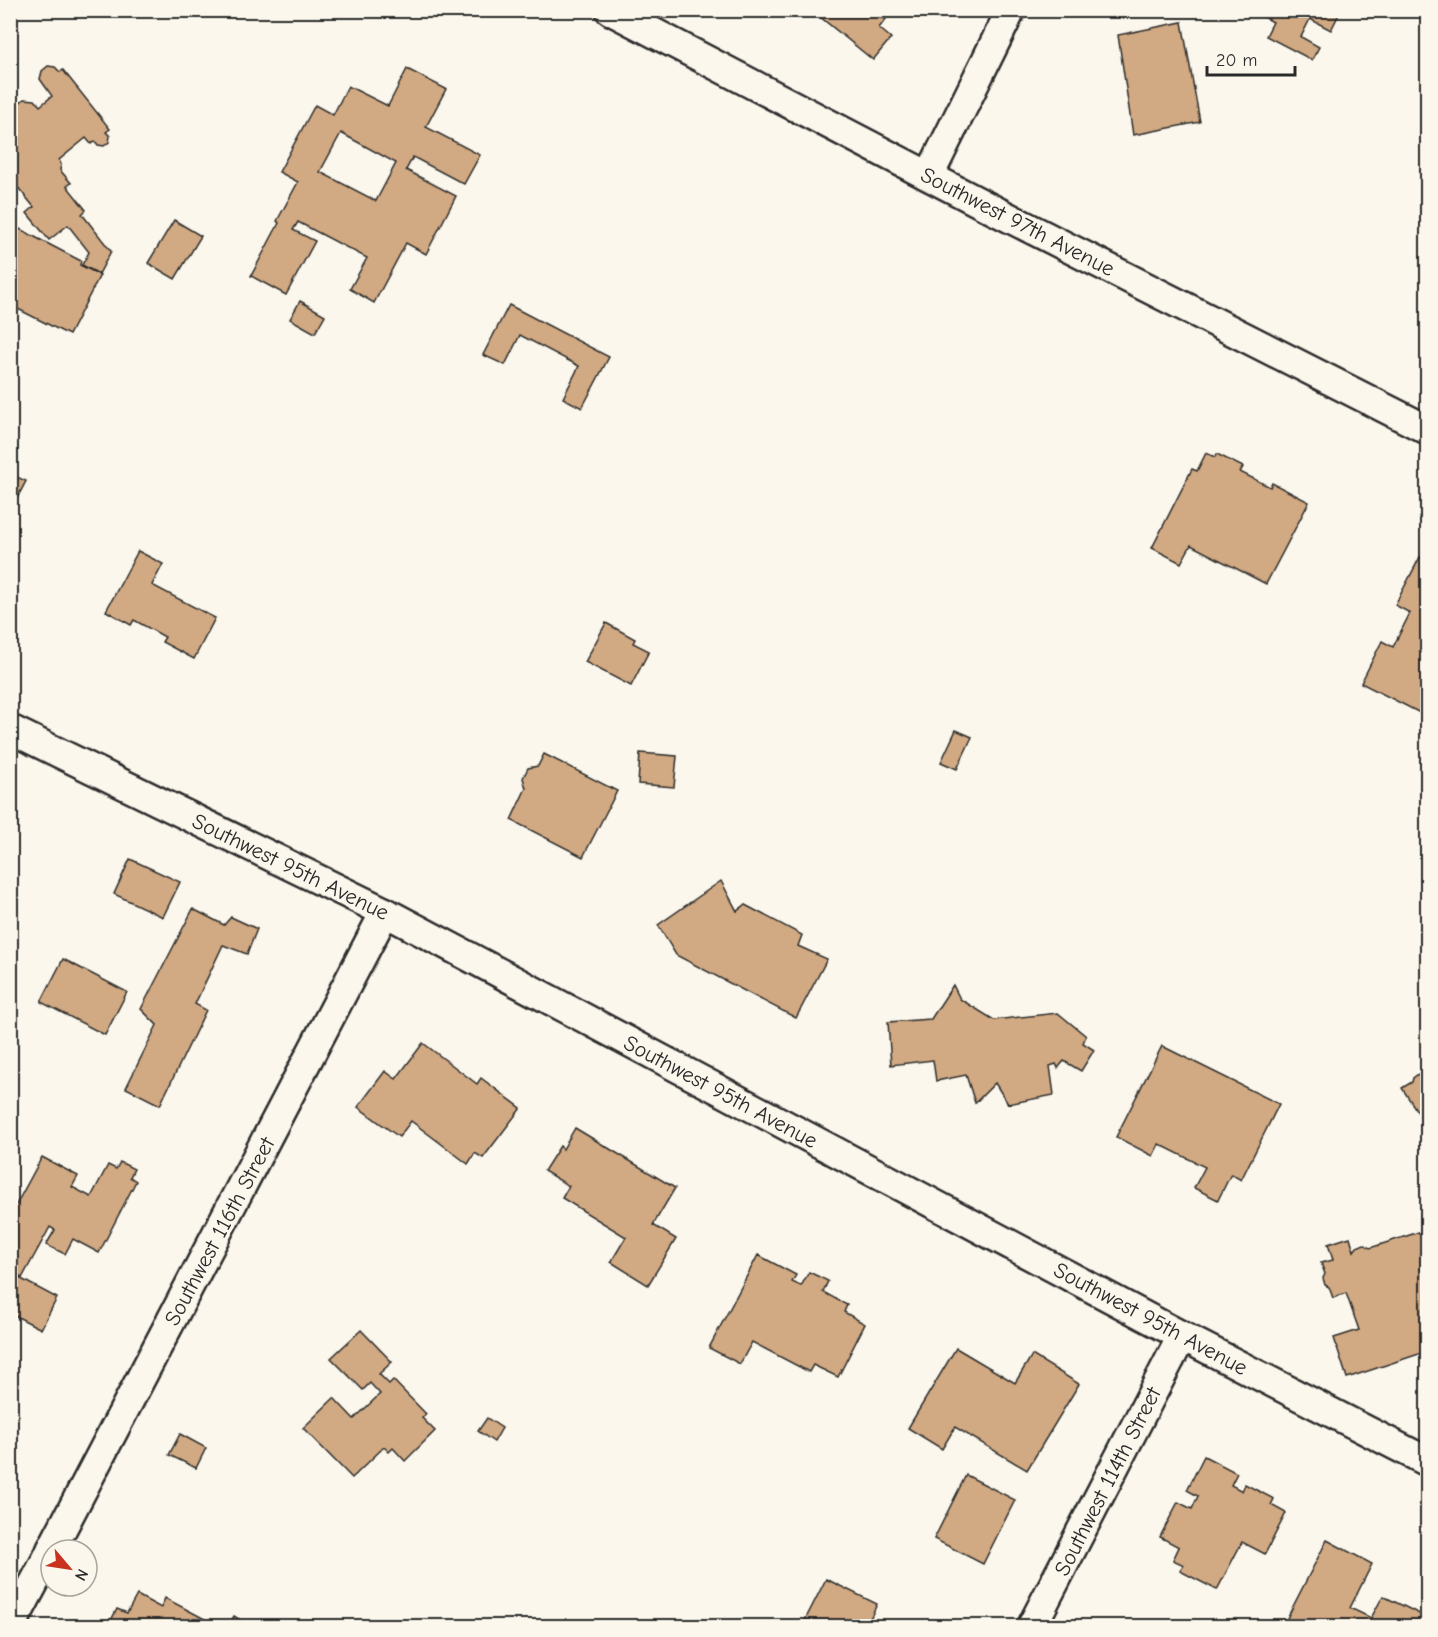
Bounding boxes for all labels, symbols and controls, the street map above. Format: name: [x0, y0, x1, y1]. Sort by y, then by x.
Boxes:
scale bar: [1207, 39, 1296, 77]
text: 20 m: [1216, 50, 1257, 71]
street label: Southwest 97th Avenue: [916, 162, 1119, 282]
street label: Southwest 95th Avenue: [188, 808, 393, 926]
street label: Southwest 95th Avenue: [619, 1030, 822, 1154]
street label: Southwest 116th Street: [159, 1132, 281, 1330]
street label: Southwest 95th Avenue: [1049, 1257, 1252, 1381]
street label: Southwest 114th Street: [1049, 1382, 1167, 1580]
north arrow: [39, 1538, 99, 1598]
text: N: [71, 1566, 92, 1584]

